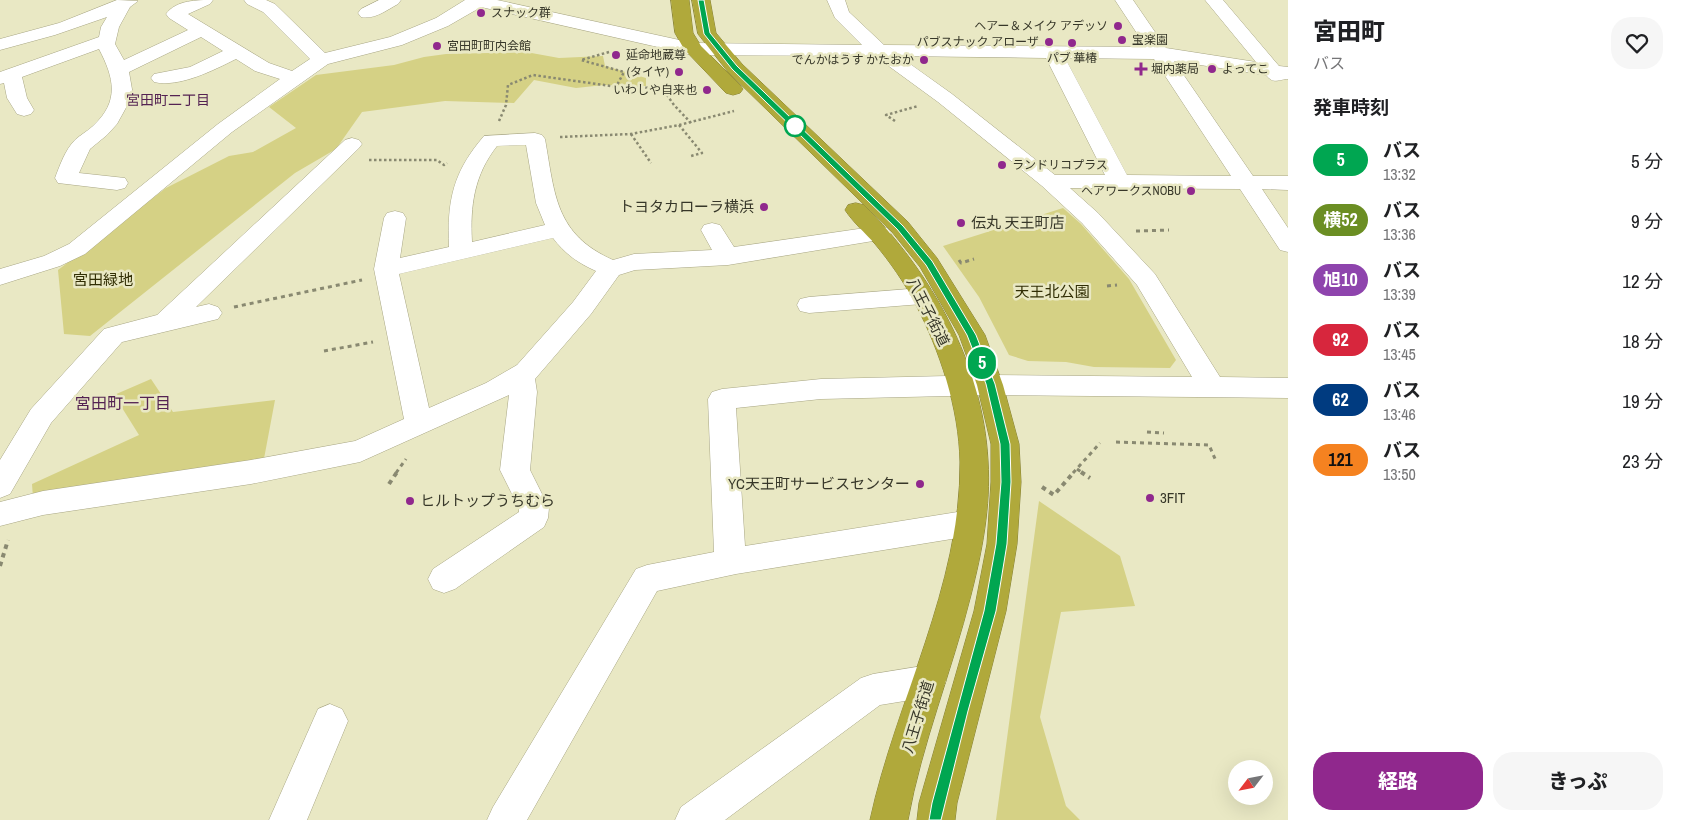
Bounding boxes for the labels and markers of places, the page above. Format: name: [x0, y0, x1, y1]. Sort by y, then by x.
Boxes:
place label: スナック群: [491, 5, 551, 21]
marker: スナック群: [475, 7, 487, 19]
place label: ヘアー＆メイク アデッソ: [974, 18, 1108, 34]
marker: ヘアー＆メイク アデッソ: [1112, 20, 1124, 32]
place label: 宝楽園: [1132, 32, 1168, 48]
place label: パブスナック アローザ: [917, 34, 1039, 50]
marker: 宝楽園: [1116, 34, 1128, 46]
marker: パブスナック アローザ: [1043, 36, 1055, 48]
marker: パブ 華椿: [1066, 37, 1078, 49]
place label: 宮田町町内会館: [447, 38, 531, 54]
marker: 宮田町町内会館: [431, 40, 443, 52]
place label: 延命地蔵尊: [626, 47, 686, 63]
marker: 延命地蔵尊: [610, 49, 622, 61]
place label: パブ 華椿: [1047, 50, 1097, 66]
place label: でんかはうす かたおか: [792, 52, 914, 68]
marker: でんかはうす かたおか: [918, 54, 930, 66]
place label: 堀内薬局: [1151, 61, 1199, 77]
place label: よってこ: [1222, 61, 1269, 77]
marker: 堀内薬局: [1135, 63, 1147, 75]
marker: よってこ: [1206, 63, 1218, 75]
place label: (タイヤ): [627, 64, 669, 80]
marker: (タイヤ): [673, 66, 685, 78]
place label: いわしや自来也: [613, 82, 697, 98]
marker: いわしや自来也: [701, 84, 713, 96]
unlabelled marker: [784, 115, 806, 137]
place label: ランドリコプラス: [1012, 157, 1108, 173]
marker: ランドリコプラス: [996, 159, 1008, 171]
place label: ヘアワークスNOBU: [1081, 183, 1181, 199]
marker: ヘアワークスNOBU: [1185, 185, 1197, 197]
place label: トヨタカローラ横浜: [619, 196, 754, 217]
marker: トヨタカローラ横浜: [758, 201, 770, 213]
place label: 伝丸 天王町店: [971, 212, 1064, 233]
marker: 伝丸 天王町店: [955, 217, 967, 229]
place label: YC天王町サービスセンター: [728, 473, 910, 494]
marker: YC天王町サービスセンター: [914, 478, 926, 490]
place label: 3FIT: [1160, 487, 1186, 508]
place label: ヒルトップうちむら: [420, 490, 555, 511]
marker: 3FIT: [1144, 492, 1156, 504]
marker: ヒルトップうちむら: [404, 495, 416, 507]

